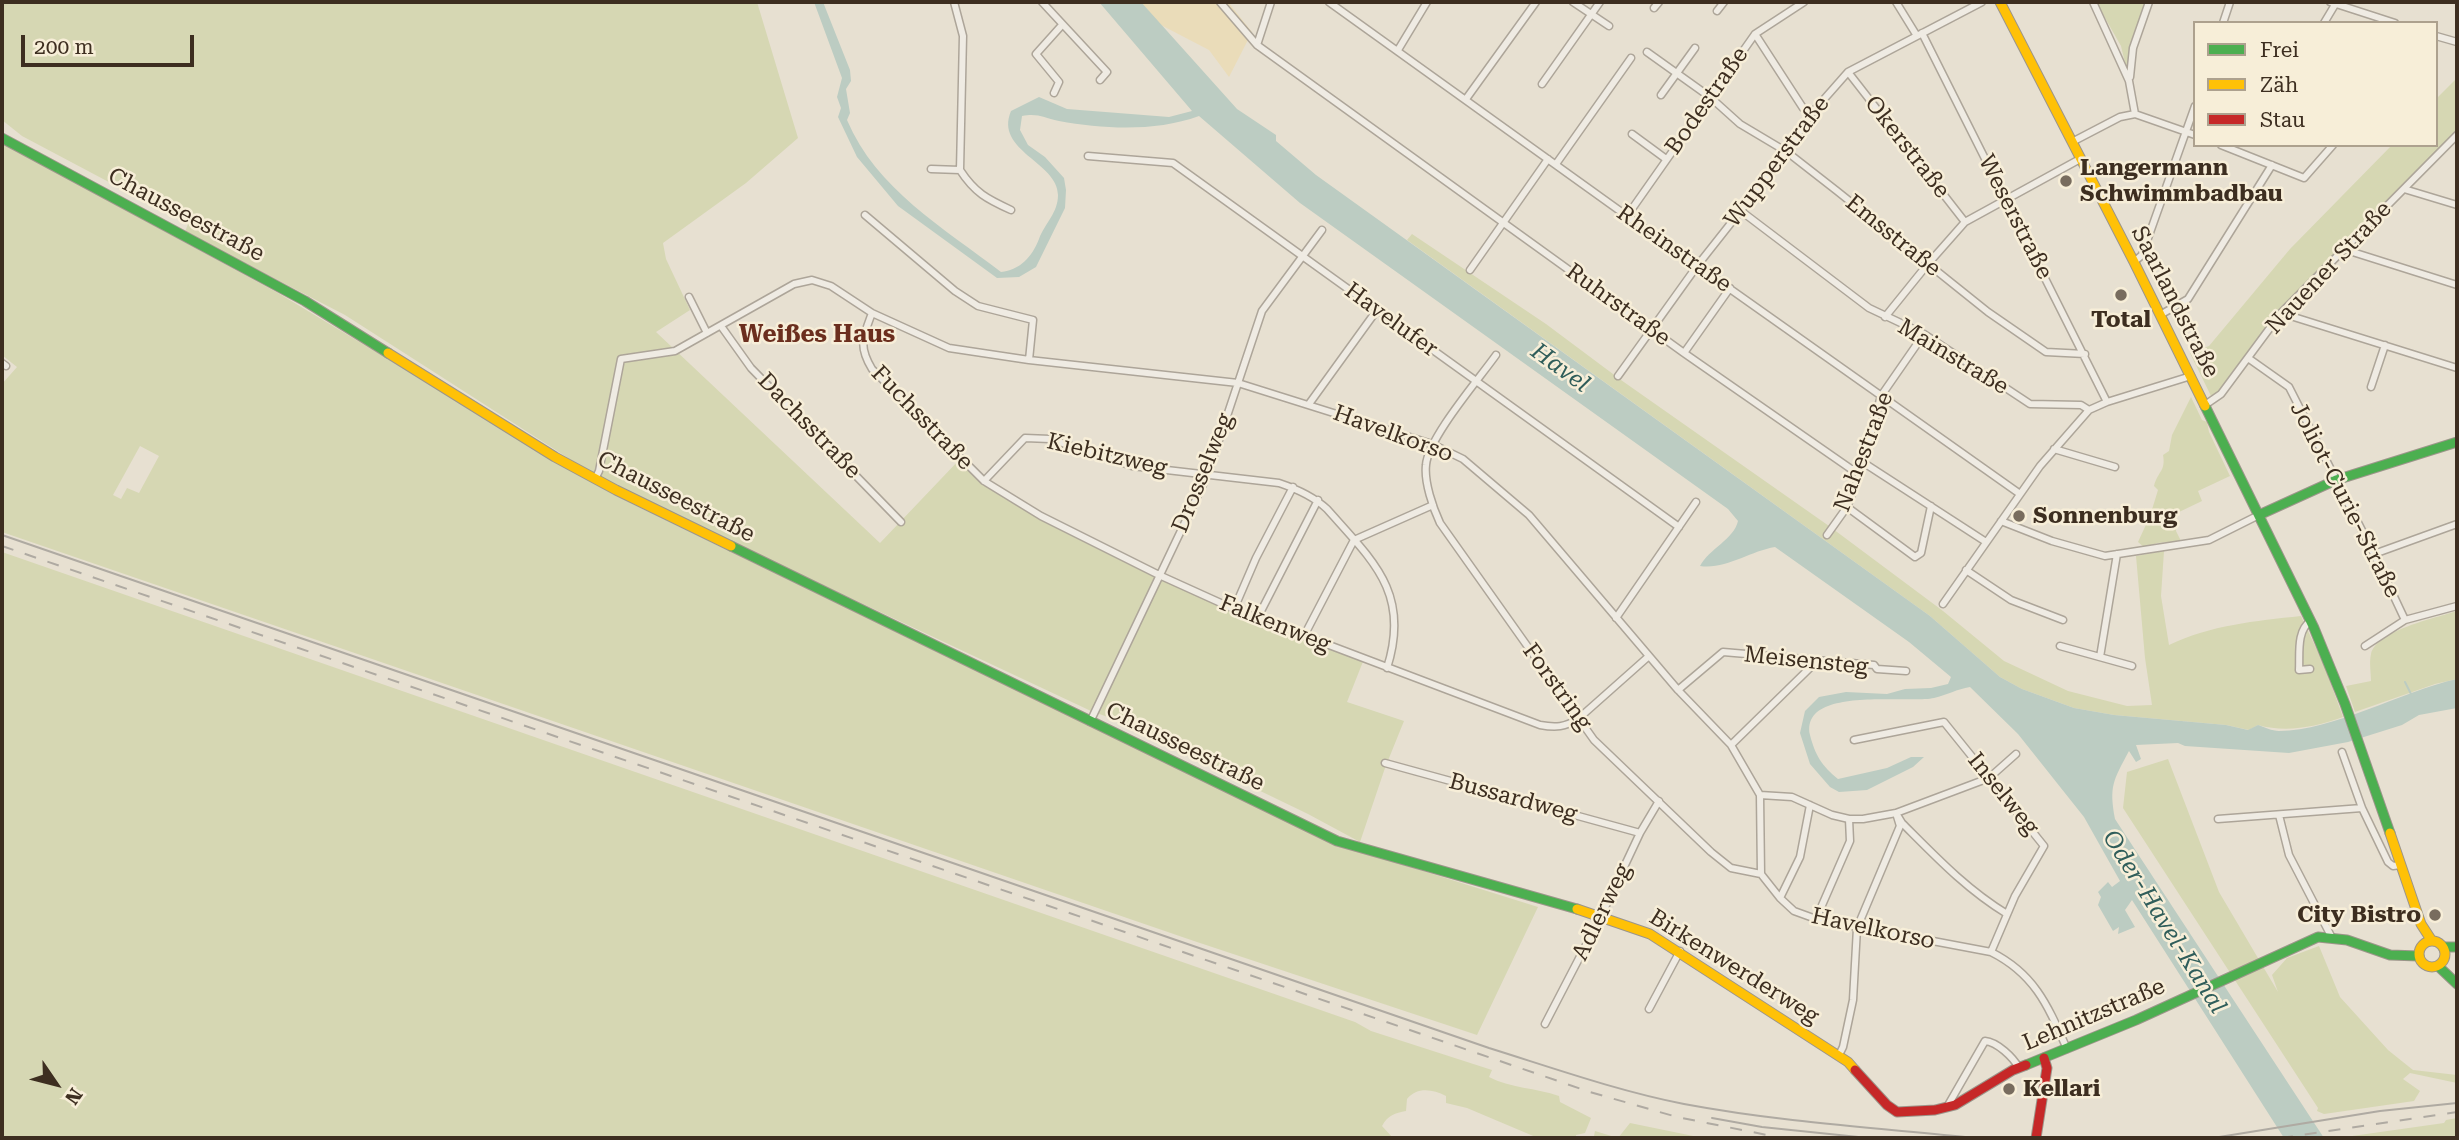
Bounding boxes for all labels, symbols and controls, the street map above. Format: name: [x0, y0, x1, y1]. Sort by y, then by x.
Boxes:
scale bar: [24, 21, 198, 65]
legend: [2193, 21, 2438, 147]
text: 200 m: [34, 35, 94, 59]
text: Frei: [2260, 38, 2299, 62]
street label: Bodestraße: [1660, 42, 1754, 160]
text: Zäh: [2260, 73, 2298, 97]
street label: Okerstraße: [1858, 90, 1956, 204]
street label: Wupperstraße: [1719, 91, 1835, 233]
text: Stau: [2260, 108, 2305, 132]
street label: Weserstraße: [1972, 150, 2058, 284]
place label: Langermann Schwimmbadbau: [2080, 154, 2283, 208]
street label: Chausseestraße: [103, 162, 269, 268]
marker: Langermann Schwimmbadbau: [2058, 173, 2074, 189]
street label: Emsstraße: [1840, 189, 1946, 283]
street label: Nauener Straße: [2260, 196, 2398, 340]
street label: Rheinstraße: [1611, 199, 1737, 299]
street label: Saarlandstraße: [2125, 222, 2225, 382]
street label: Ruhrstraße: [1560, 258, 1676, 352]
street label: Havelufer: [1339, 277, 1443, 363]
marker: Total: [2113, 287, 2129, 303]
place label: Total: [2091, 306, 2151, 334]
street label: Mainstraße: [1893, 313, 2013, 401]
district label: Weißes Haus: [739, 321, 895, 349]
water label: Havel: [1525, 337, 1595, 399]
street label: Fuchsstraße: [865, 360, 979, 476]
street label: Dachsstraße: [752, 367, 866, 485]
street label: Nahestraße: [1829, 388, 1899, 516]
street label: Joliot-Curie-Straße: [2284, 397, 2406, 603]
street label: Havelkorso: [1329, 400, 1457, 468]
street label: Drosselweg: [1167, 409, 1239, 537]
street label: Kiebitzweg: [1044, 428, 1170, 482]
street label: Chausseestraße: [593, 445, 759, 549]
place label: Sonnenburg: [2033, 502, 2177, 530]
marker: Sonnenburg: [2011, 508, 2027, 524]
street label: Falkenweg: [1215, 589, 1335, 659]
street label: Forstring: [1516, 638, 1598, 736]
street label: Meisensteg: [1742, 641, 1870, 681]
street label: Chausseestraße: [1101, 697, 1269, 797]
street label: Inselweg: [1961, 747, 2045, 841]
street label: Bussardweg: [1446, 768, 1580, 828]
water label: Oder-Havel-Kanal: [2096, 825, 2232, 1019]
street label: Adlerweg: [1567, 859, 1637, 965]
place label: City Bistro: [2297, 901, 2421, 929]
street label: Havelkorso: [1809, 902, 1937, 956]
street label: Birkenwerderweg: [1644, 904, 1824, 1030]
marker: City Bistro: [2427, 907, 2443, 923]
street label: Lehnitzstraße: [2019, 973, 2169, 1057]
north arrow: [21, 1049, 91, 1119]
place label: Kellari: [2023, 1075, 2101, 1103]
marker: Kellari: [2001, 1081, 2017, 1097]
text: N: [60, 1084, 87, 1109]

